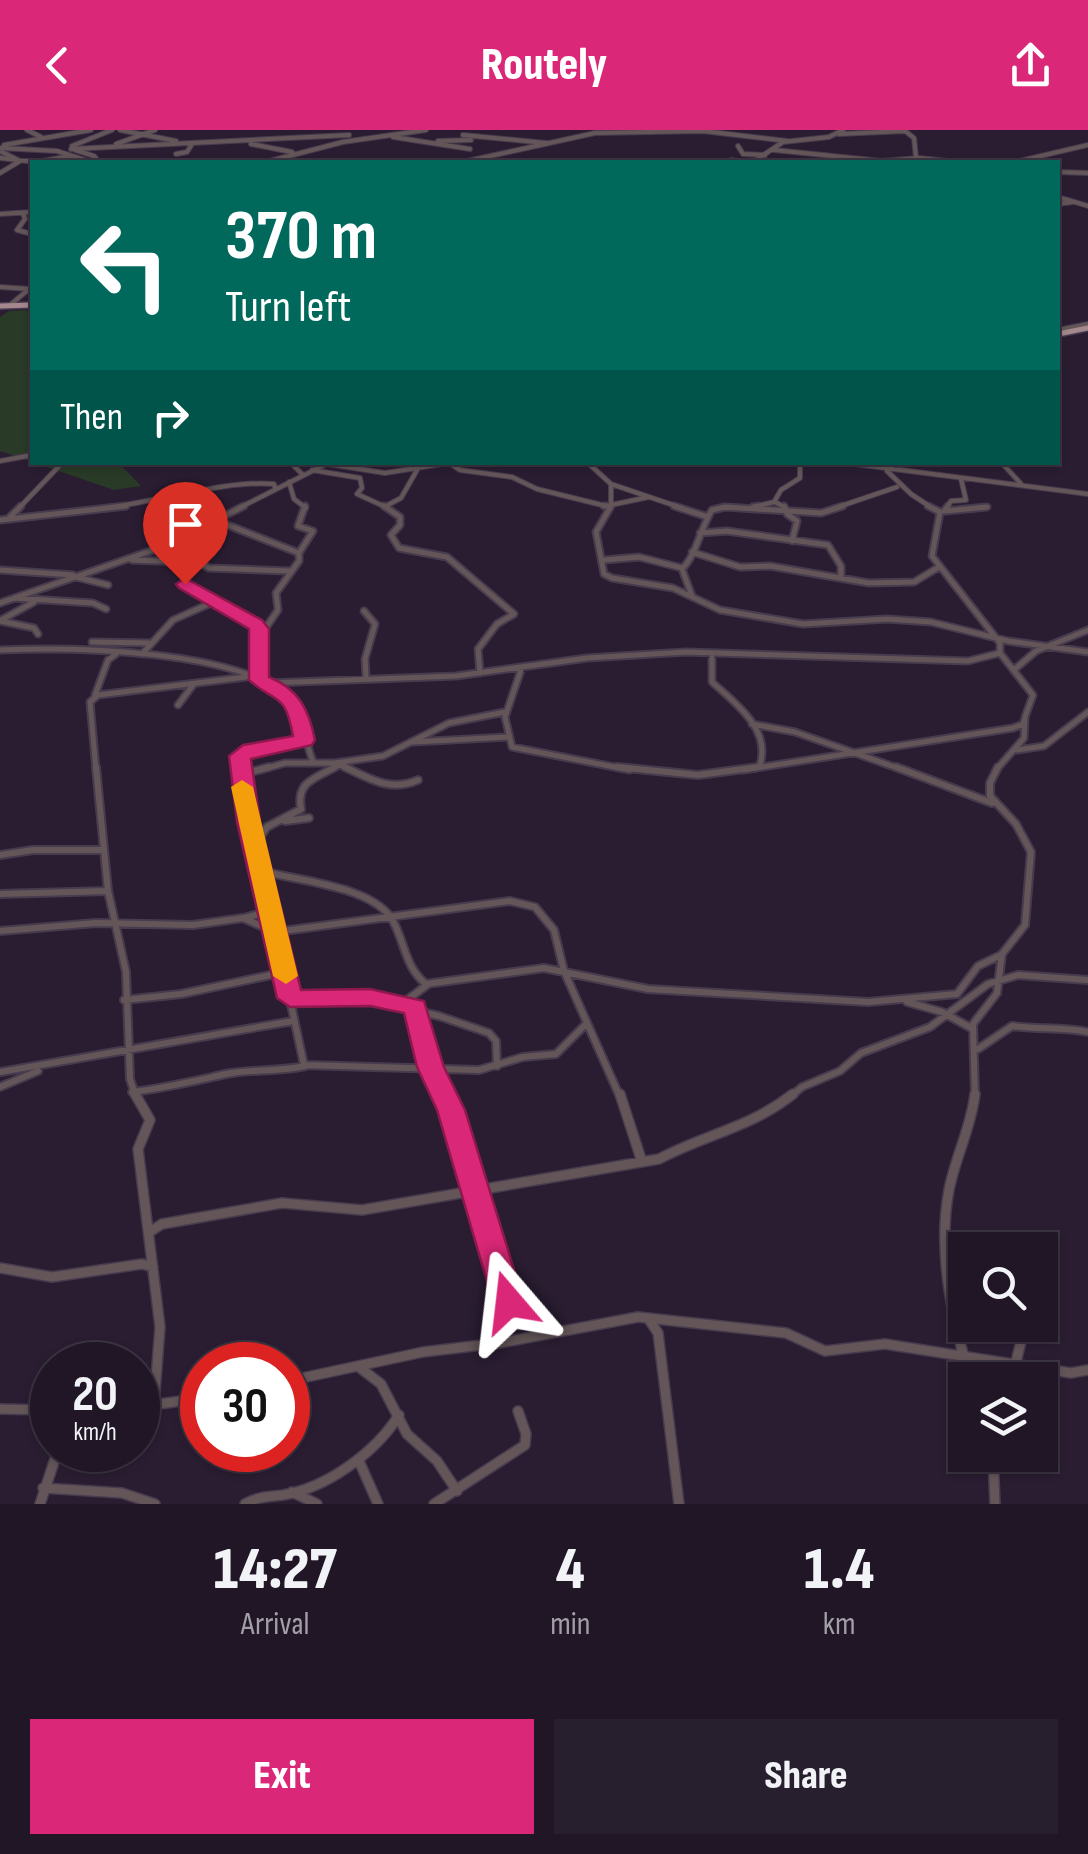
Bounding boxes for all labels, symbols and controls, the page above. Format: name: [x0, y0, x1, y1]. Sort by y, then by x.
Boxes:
icon: back: [30, 38, 85, 93]
text: Routely: [481, 38, 607, 93]
icon: share: [1003, 38, 1058, 93]
text: 370 m: [225, 195, 377, 279]
icon: left: [60, 200, 190, 330]
text: Turn left: [225, 280, 351, 335]
icon: right: [143, 390, 198, 445]
text: Then: [60, 395, 123, 440]
pin: [143, 482, 228, 585]
icon: arrive: [158, 497, 213, 552]
map controls: [948, 1232, 1058, 1472]
button: search: [948, 1232, 1058, 1342]
position arrow: [457, 1250, 561, 1354]
speed limit sign: 30: [180, 1342, 310, 1472]
button: layers: [948, 1362, 1058, 1472]
text: 20: [72, 1365, 118, 1425]
text: km/h: [73, 1417, 117, 1448]
text: 14:27: [214, 1534, 337, 1606]
text: 4: [556, 1534, 585, 1606]
text: 1.4: [804, 1534, 874, 1606]
text: Arrival: [241, 1605, 310, 1644]
text: min: [550, 1605, 590, 1644]
text: km: [823, 1605, 856, 1644]
button: Exit: [30, 1719, 534, 1834]
button: Share: [554, 1719, 1058, 1834]

